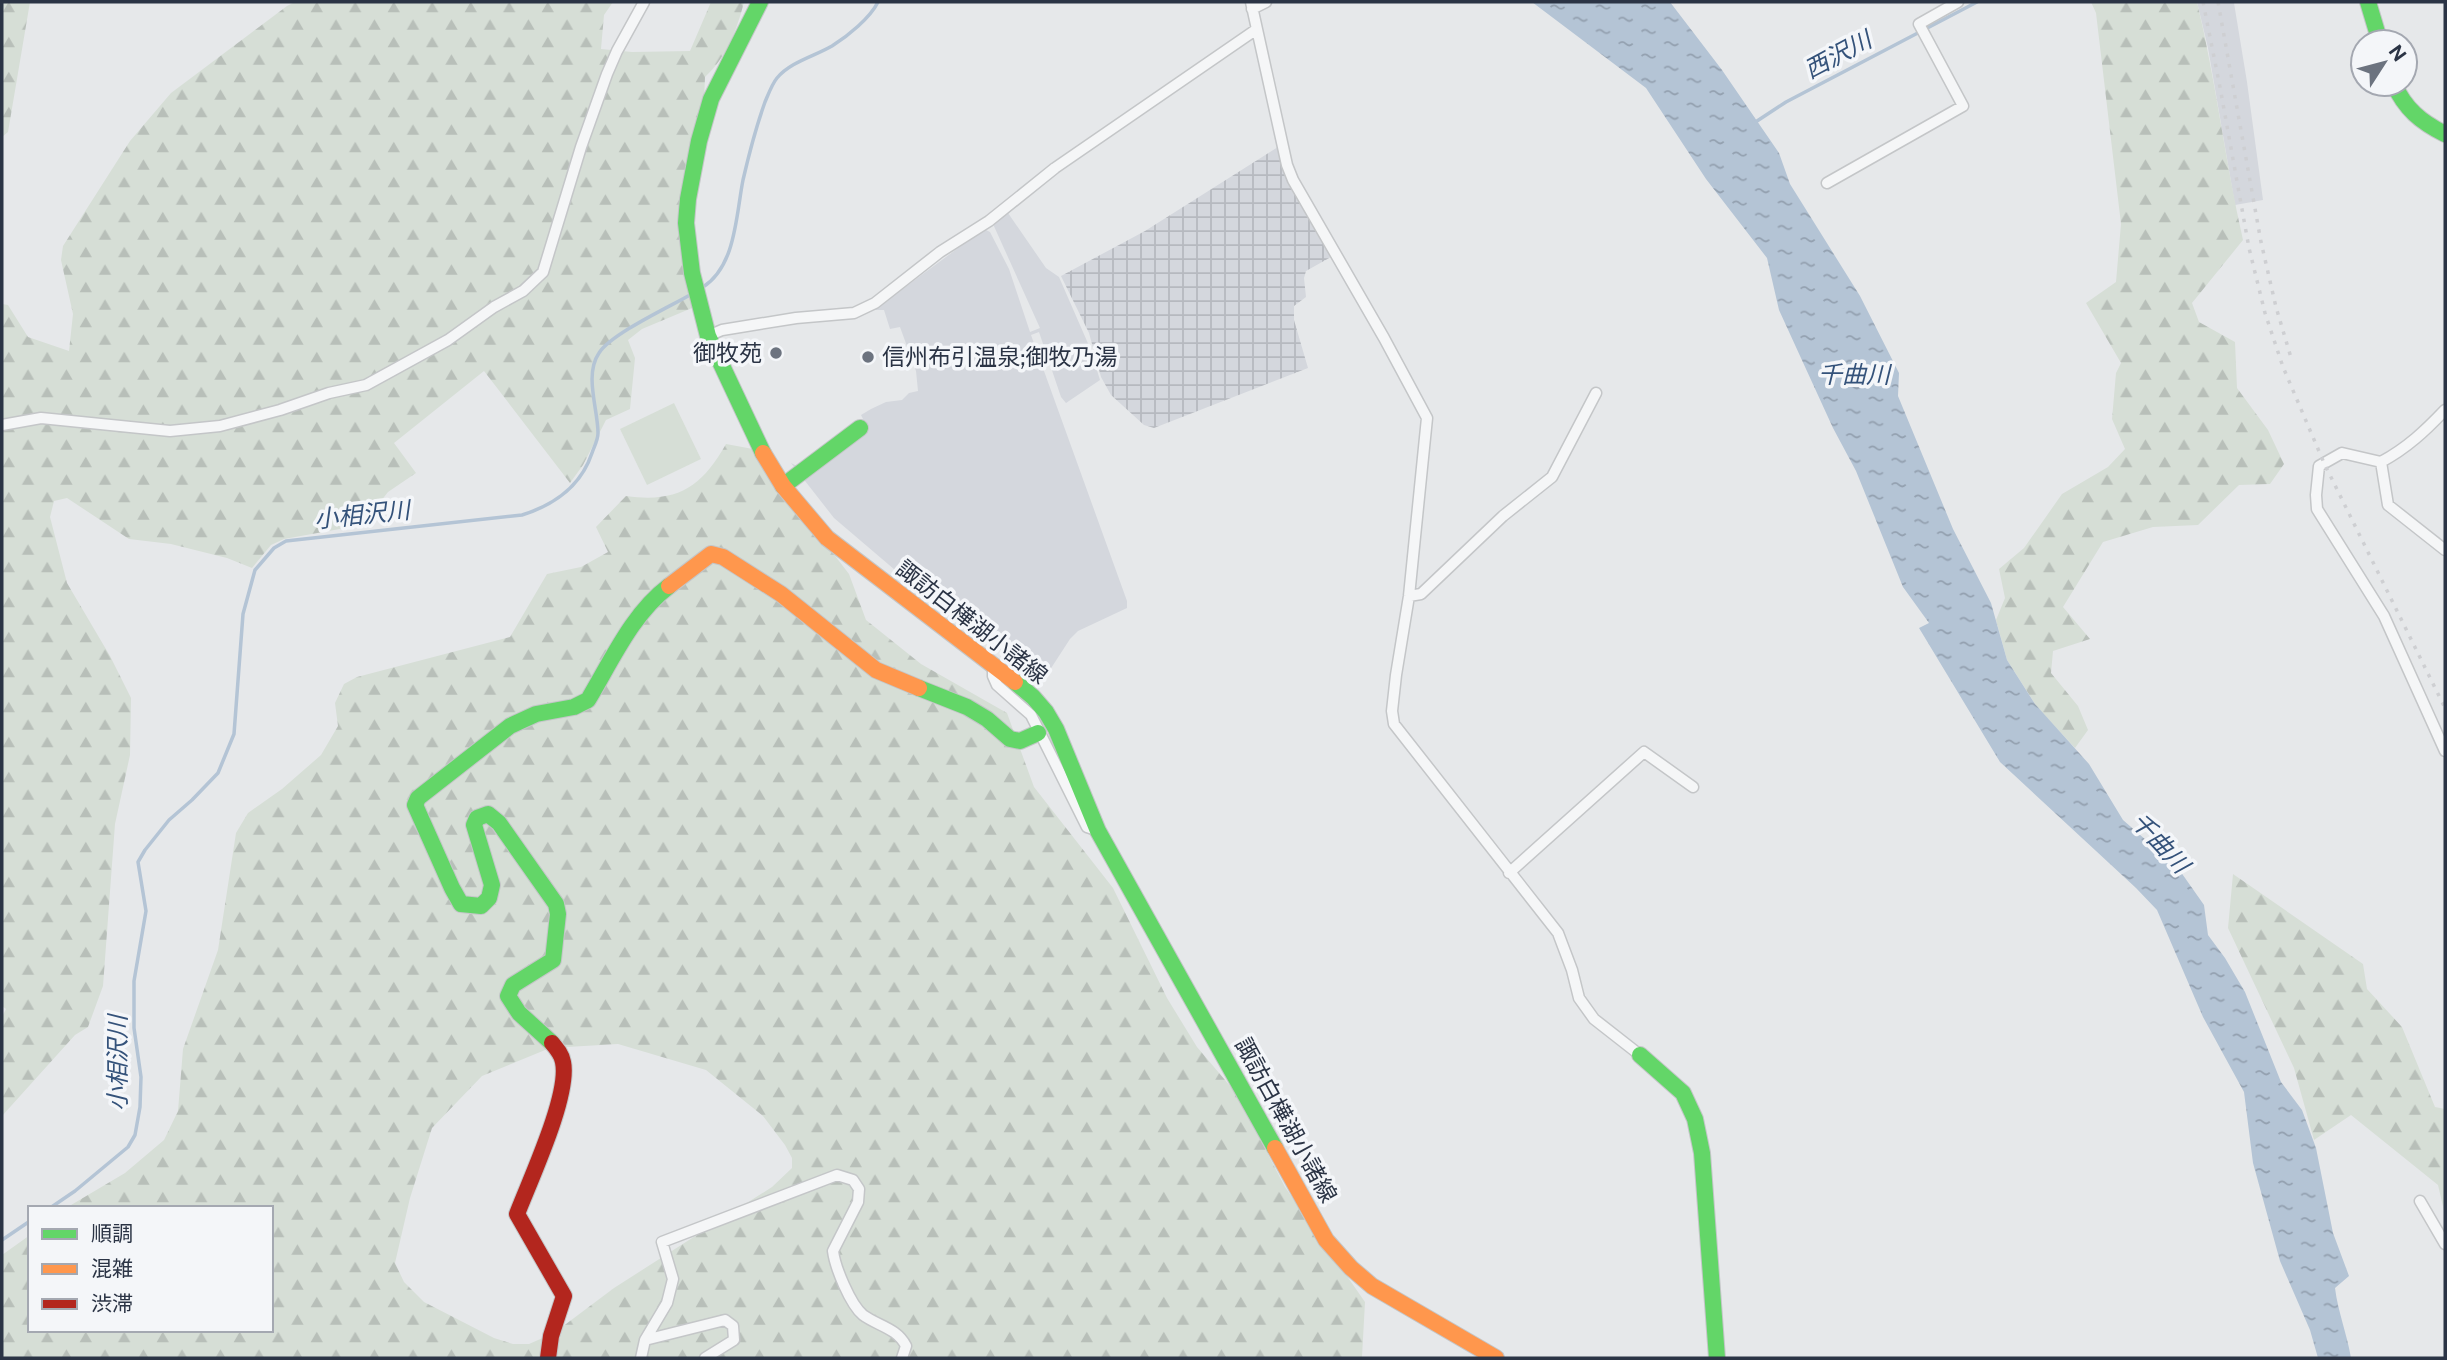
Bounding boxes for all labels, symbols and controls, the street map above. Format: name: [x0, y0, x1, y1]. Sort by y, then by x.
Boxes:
water label: 西沢川: [1799, 23, 1879, 83]
north arrow: [2349, 28, 2419, 98]
text: N: [2384, 41, 2411, 65]
place label: 御牧苑: [693, 339, 762, 366]
place label: 信州布引温泉;御牧乃湯: [882, 343, 1118, 370]
marker: 御牧苑: [768, 345, 784, 361]
marker: 信州布引温泉;御牧乃湯: [860, 349, 876, 365]
water label: 千曲川: [1818, 360, 1893, 388]
water label: 小相沢川: [313, 495, 414, 533]
street label: 諏訪白樺湖小諸線: [891, 554, 1053, 689]
water label: 千曲川: [2126, 806, 2198, 880]
water label: 小相沢川: [103, 1012, 131, 1111]
street label: 諏訪白樺湖小諸線: [1230, 1033, 1343, 1207]
legend: [28, 1206, 273, 1332]
text: 順調: [91, 1221, 133, 1246]
text: 混雑: [91, 1256, 133, 1281]
text: 渋滞: [91, 1291, 133, 1316]

